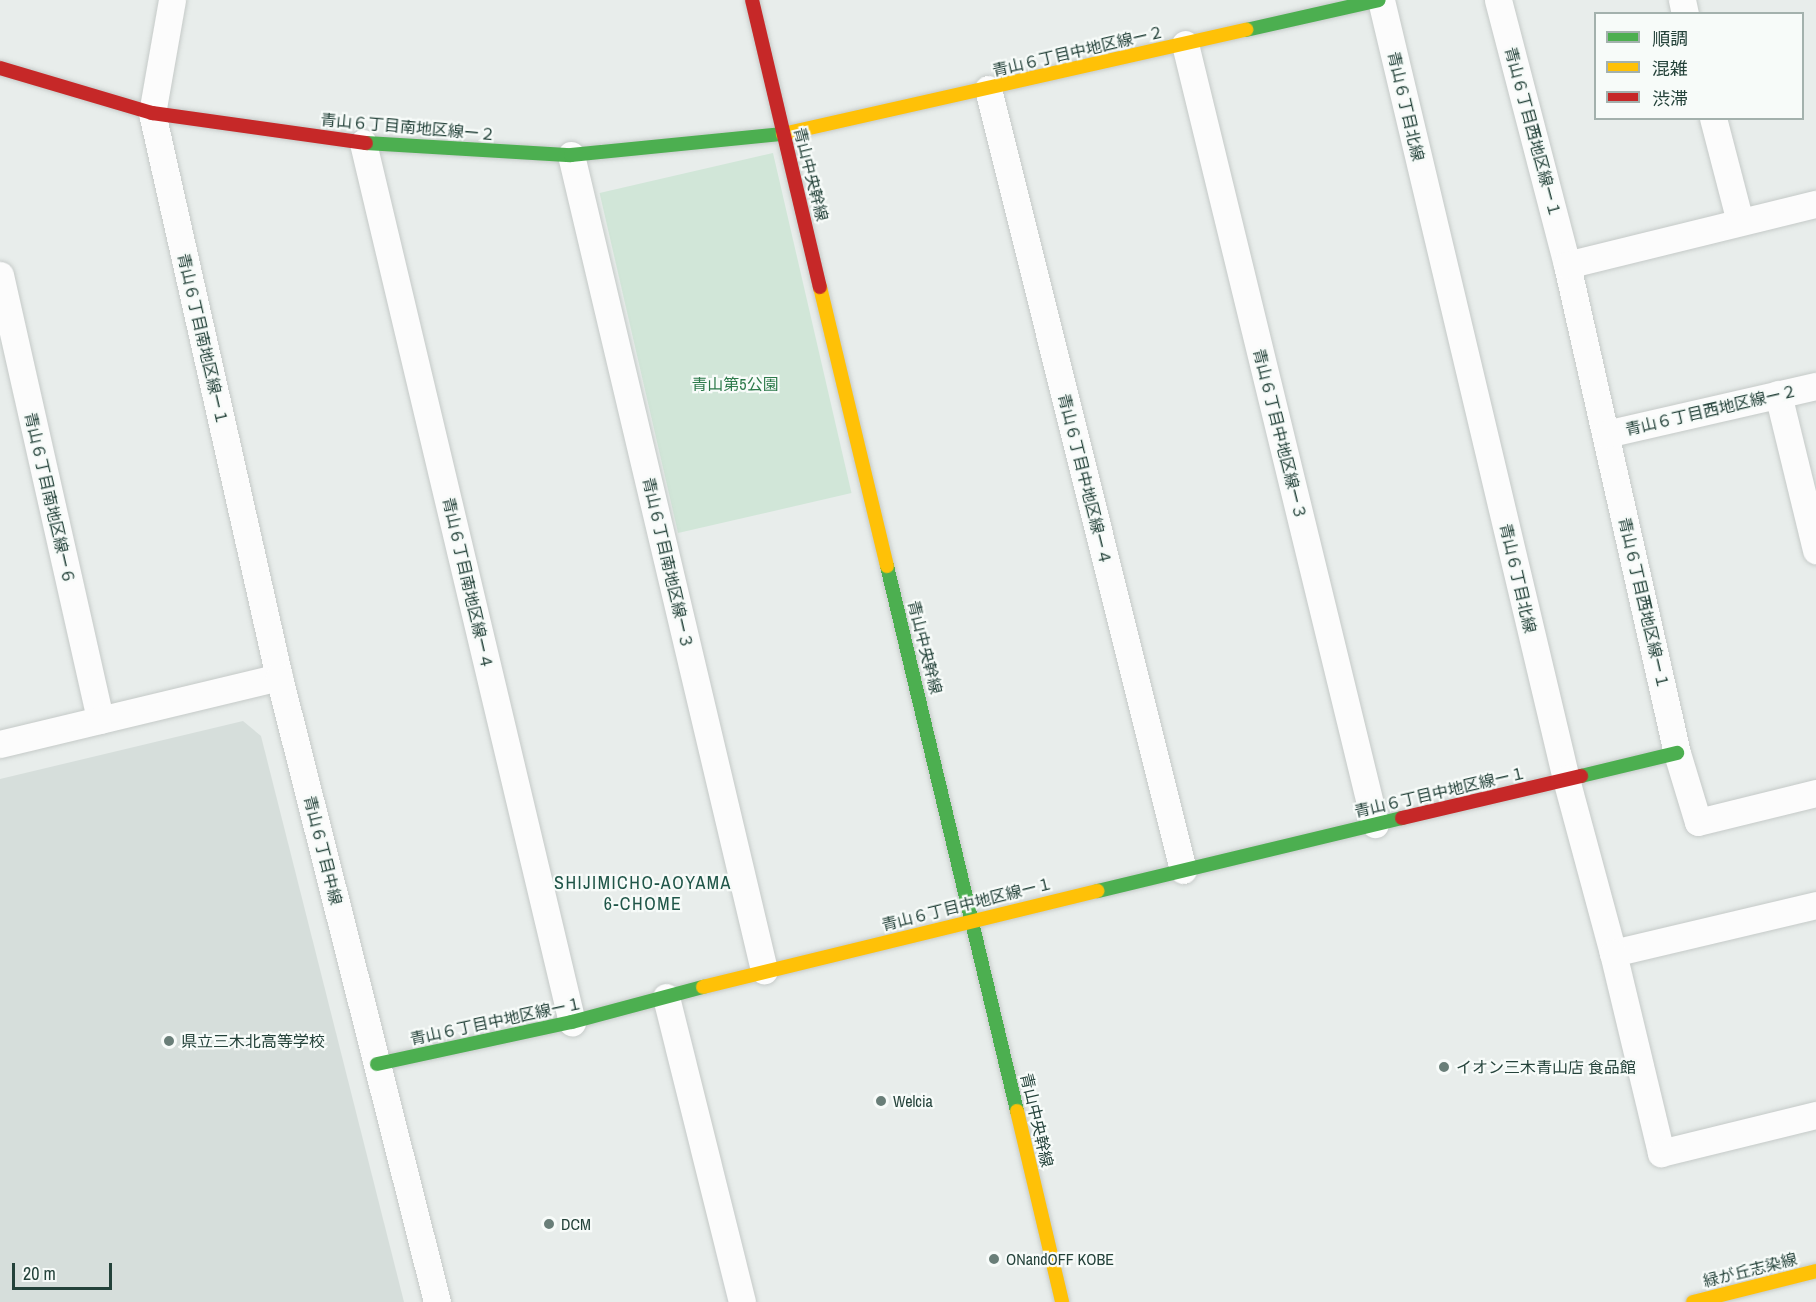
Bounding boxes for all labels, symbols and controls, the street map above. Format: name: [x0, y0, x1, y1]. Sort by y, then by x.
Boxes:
legend: [1594, 12, 1804, 120]
street label: 青山６丁目中地区線ー２: [990, 22, 1166, 80]
text: 順調: [1652, 26, 1688, 51]
street label: 青山６丁目西地区線ー１: [1501, 45, 1565, 219]
street label: 青山６丁目北線: [1384, 49, 1428, 163]
text: 混雑: [1652, 56, 1688, 81]
text: 渋滞: [1652, 86, 1688, 111]
street label: 青山６丁目南地区線ー２: [319, 110, 497, 144]
street label: 青山中央幹線: [790, 125, 832, 223]
street label: 青山６丁目南地区線ー１: [174, 251, 232, 427]
street label: 青山６丁目中地区線ー３: [1249, 346, 1311, 522]
park label: 青山第5公園: [691, 374, 779, 394]
street label: 青山６丁目西地区線ー２: [1623, 381, 1799, 439]
street label: 青山６丁目中地区線ー４: [1054, 391, 1116, 567]
street label: 青山６丁目南地区線ー６: [21, 410, 79, 586]
street label: 青山６丁目南地区線ー３: [639, 475, 697, 651]
street label: 青山６丁目南地区線ー４: [439, 495, 497, 671]
street label: 青山６丁目西地区線ー１: [1615, 515, 1673, 691]
street label: 青山６丁目北線: [1496, 521, 1540, 635]
street label: 青山中央幹線: [904, 598, 946, 696]
street label: 青山６丁目中地区線ー１: [1352, 763, 1528, 821]
street label: 青山６丁目中線: [300, 793, 346, 907]
district label: SHIJIMICHO-AOYAMA 6-CHOME: [554, 873, 732, 916]
street label: 青山６丁目中地区線ー１: [879, 873, 1055, 935]
street label: 青山６丁目中地区線ー１: [408, 993, 584, 1049]
place label: 県立三木北高等学校: [181, 1031, 325, 1051]
marker: 県立三木北高等学校: [162, 1034, 176, 1048]
place label: イオン三木青山店 食品館: [1456, 1057, 1636, 1077]
marker: イオン三木青山店 食品館: [1437, 1060, 1451, 1074]
street label: 青山中央幹線: [1017, 1071, 1057, 1169]
place label: Welcia: [893, 1091, 933, 1111]
marker: Welcia: [874, 1094, 888, 1108]
place label: DCM: [561, 1214, 591, 1234]
marker: DCM: [542, 1217, 556, 1231]
place label: ONandOFF KOBE: [1006, 1249, 1114, 1269]
street label: 緑が丘志染線: [1701, 1249, 1799, 1291]
scale bar: [15, 1251, 116, 1289]
marker: ONandOFF KOBE: [987, 1252, 1001, 1266]
text: 20 m: [23, 1261, 56, 1286]

